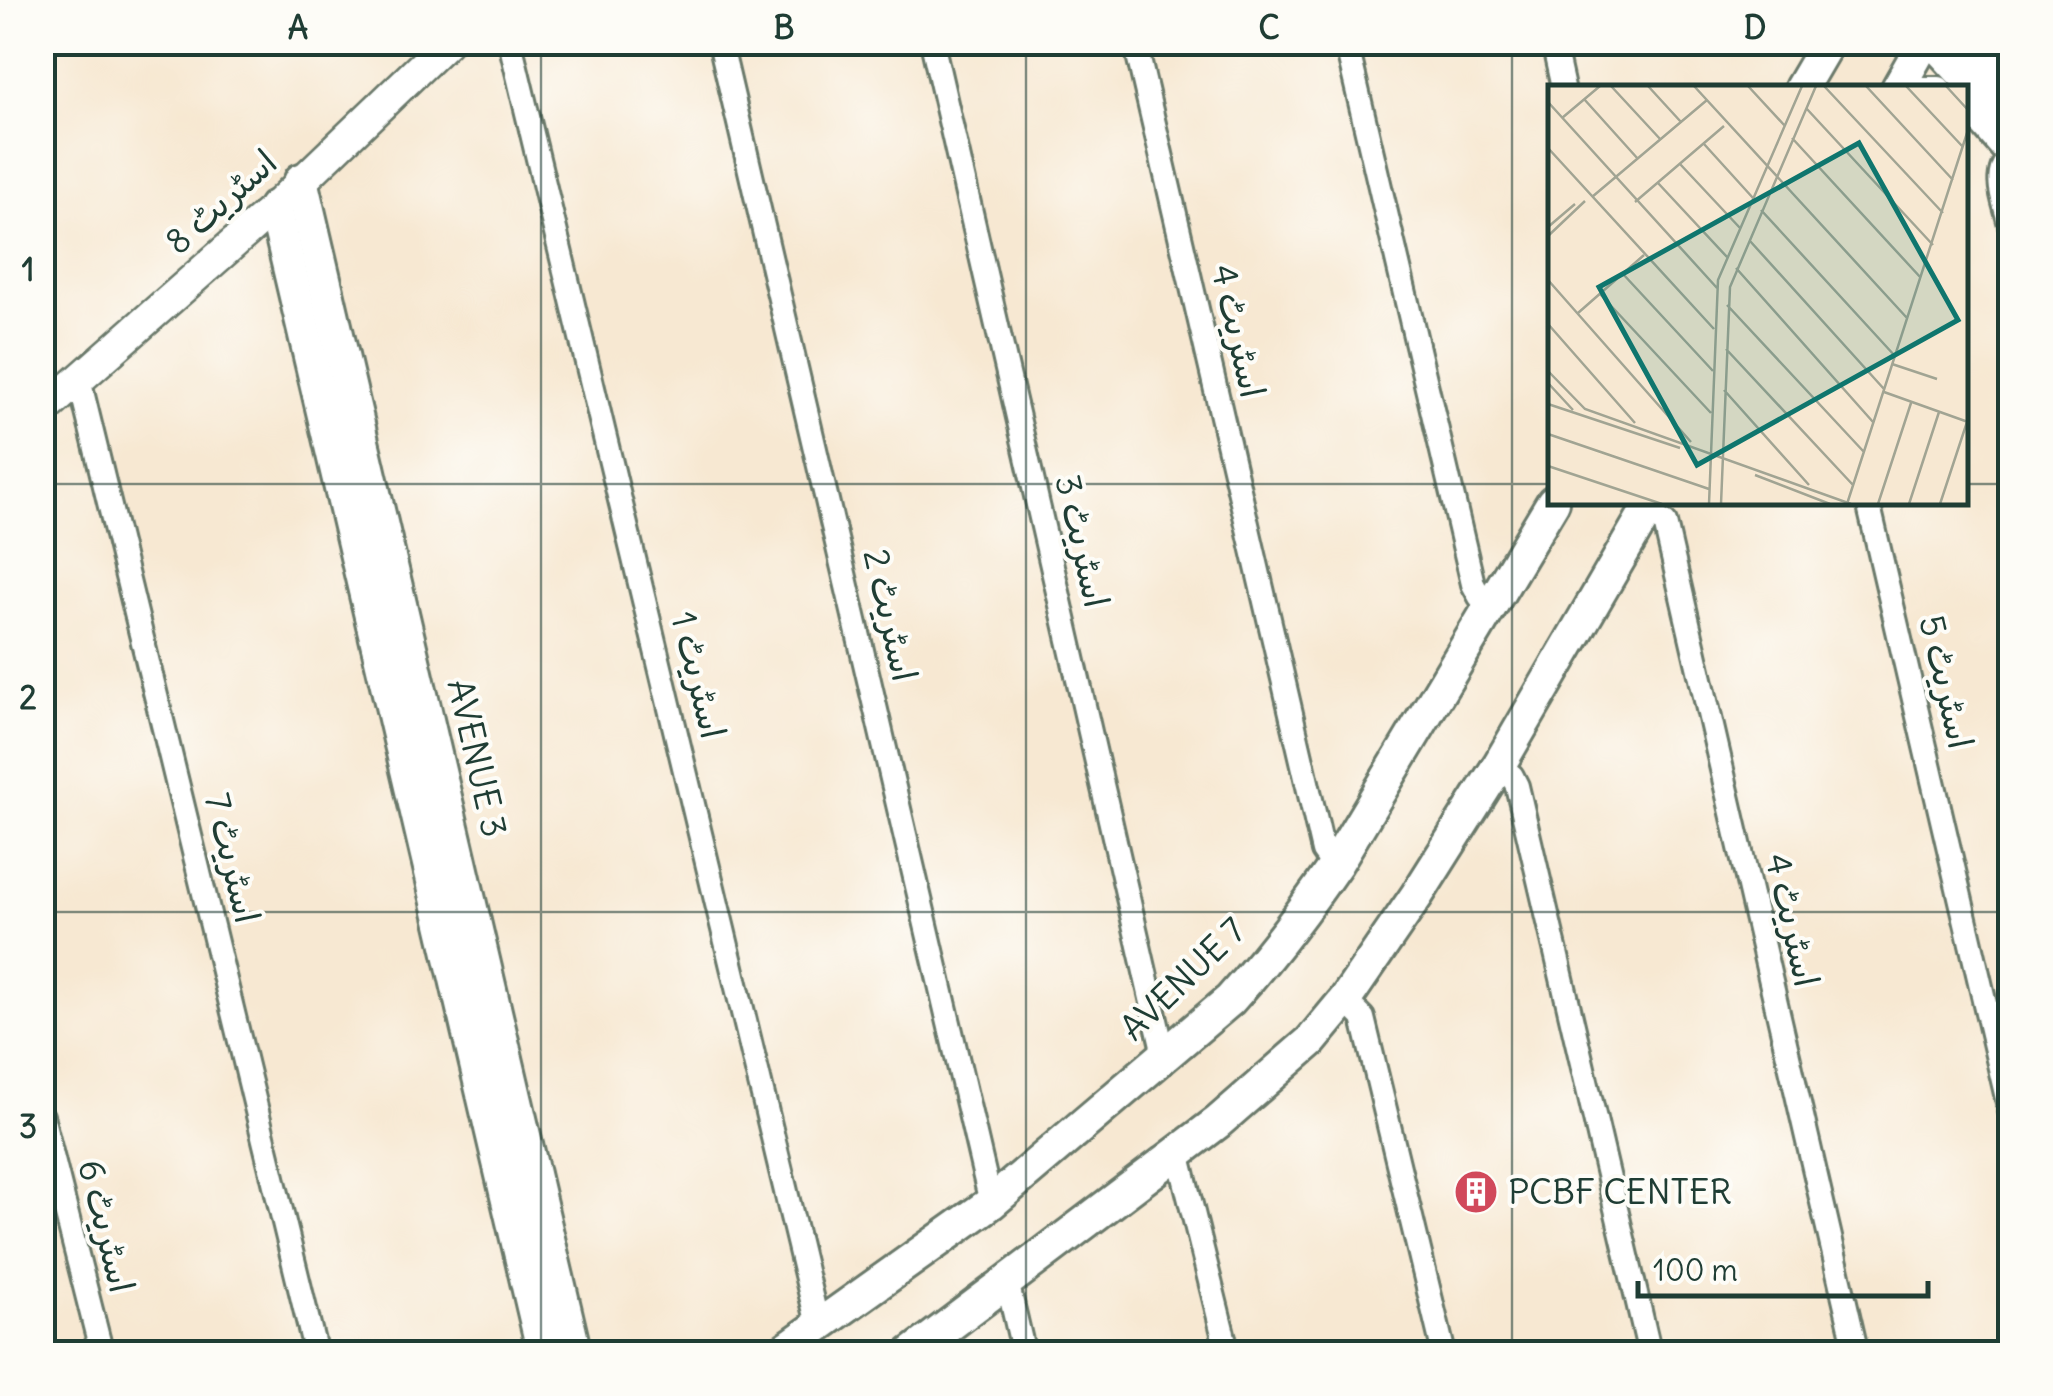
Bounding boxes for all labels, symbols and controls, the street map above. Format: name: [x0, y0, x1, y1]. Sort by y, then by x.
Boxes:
text: A: [288, 7, 308, 48]
text: B: [774, 7, 794, 48]
text: C: [1258, 7, 1280, 48]
text: D: [1744, 7, 1766, 48]
inset map: [1548, 85, 1968, 505]
street label: اسٹریٹ 8: [155, 140, 285, 263]
text: 1: [22, 249, 34, 290]
street label: اسٹریٹ 4: [1202, 260, 1276, 402]
street label: اسٹریٹ 3: [1046, 470, 1120, 612]
street label: اسٹریٹ 2: [854, 544, 928, 685]
street label: اسٹریٹ 1: [662, 607, 736, 743]
street label: اسٹریٹ 5: [1910, 611, 1984, 753]
street label: AVENUE 3: [438, 675, 517, 841]
text: 2: [19, 677, 37, 718]
street label: اسٹریٹ 7: [196, 788, 270, 927]
street label: اسٹریٹ 4: [1756, 849, 1830, 991]
street label: AVENUE 7: [1110, 908, 1254, 1049]
text: 3: [19, 1106, 37, 1147]
street label: اسٹریٹ 6: [69, 1155, 145, 1297]
building icon: PCBF CENTER: [1453, 1169, 1499, 1215]
place label: PCBF CENTER: [1508, 1169, 1732, 1213]
scale bar: [1638, 1236, 1928, 1298]
text: 100 m: [1653, 1251, 1738, 1289]

